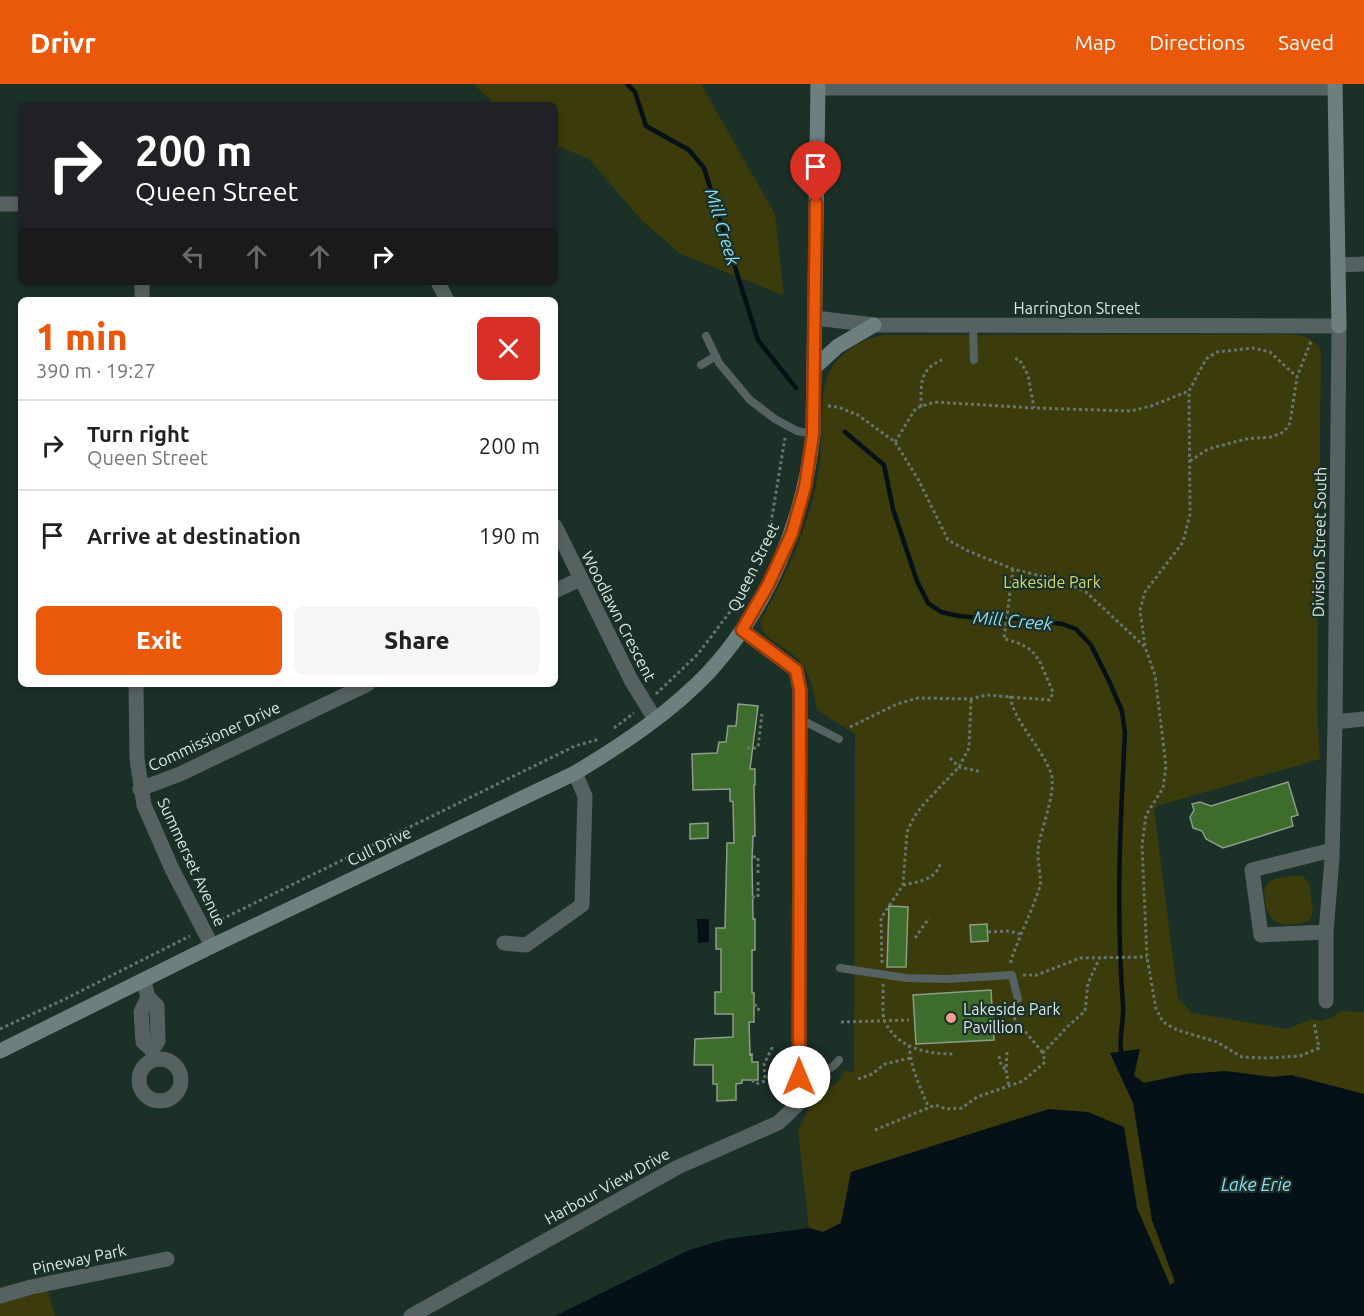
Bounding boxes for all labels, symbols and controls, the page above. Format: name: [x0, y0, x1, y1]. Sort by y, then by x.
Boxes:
text: Drivr: [30, 27, 96, 58]
text: Map: [1075, 30, 1116, 54]
text: Directions: [1149, 30, 1245, 54]
text: Saved: [1278, 30, 1334, 54]
icon: right: [36, 126, 114, 204]
text: 200 m: [135, 127, 252, 174]
pin: [790, 141, 841, 203]
icon: arrive: [799, 150, 832, 183]
text: Queen Street: [135, 176, 298, 206]
water label: Mill Creek: [702, 186, 744, 268]
icon: left: [177, 240, 210, 273]
icon: ahead: [240, 240, 273, 273]
icon: ahead: [303, 240, 336, 273]
icon: right: [366, 240, 399, 273]
street label: Harrington Street: [1014, 299, 1141, 317]
text: 1 min: [36, 316, 128, 357]
button: close: [477, 317, 540, 380]
text: 390 m · 19:27: [36, 359, 156, 382]
text: Turn right: [87, 421, 189, 446]
icon: right: [36, 429, 69, 462]
text: 200 m: [479, 433, 540, 458]
text: Queen Street: [87, 446, 208, 469]
street label: Division Street South: [1309, 467, 1329, 617]
icon: arrive: [36, 519, 69, 552]
street label: Queen Street: [724, 519, 783, 614]
text: Arrive at destination: [87, 523, 301, 548]
text: 190 m: [479, 523, 540, 548]
street label: Woodlawn Crescent: [578, 548, 660, 685]
park label: Lakeside Park: [1003, 573, 1101, 591]
button: Exit: [36, 606, 282, 675]
button: Share: [294, 606, 540, 675]
water label: Mill Creek: [973, 607, 1054, 633]
street label: Commissioner Drive: [145, 698, 283, 774]
street label: Summerset Avenue: [154, 795, 230, 929]
street label: Cull Drive: [344, 823, 414, 869]
place label: Lakeside Park Pavillion: [963, 1000, 1061, 1036]
marker: Lakeside Park Pavillion: [944, 1011, 958, 1025]
position arrow: [767, 1045, 831, 1109]
street label: Harbour View Drive: [541, 1144, 673, 1228]
water label: Lake Erie: [1221, 1174, 1291, 1194]
street label: Pineway Park: [31, 1240, 127, 1278]

